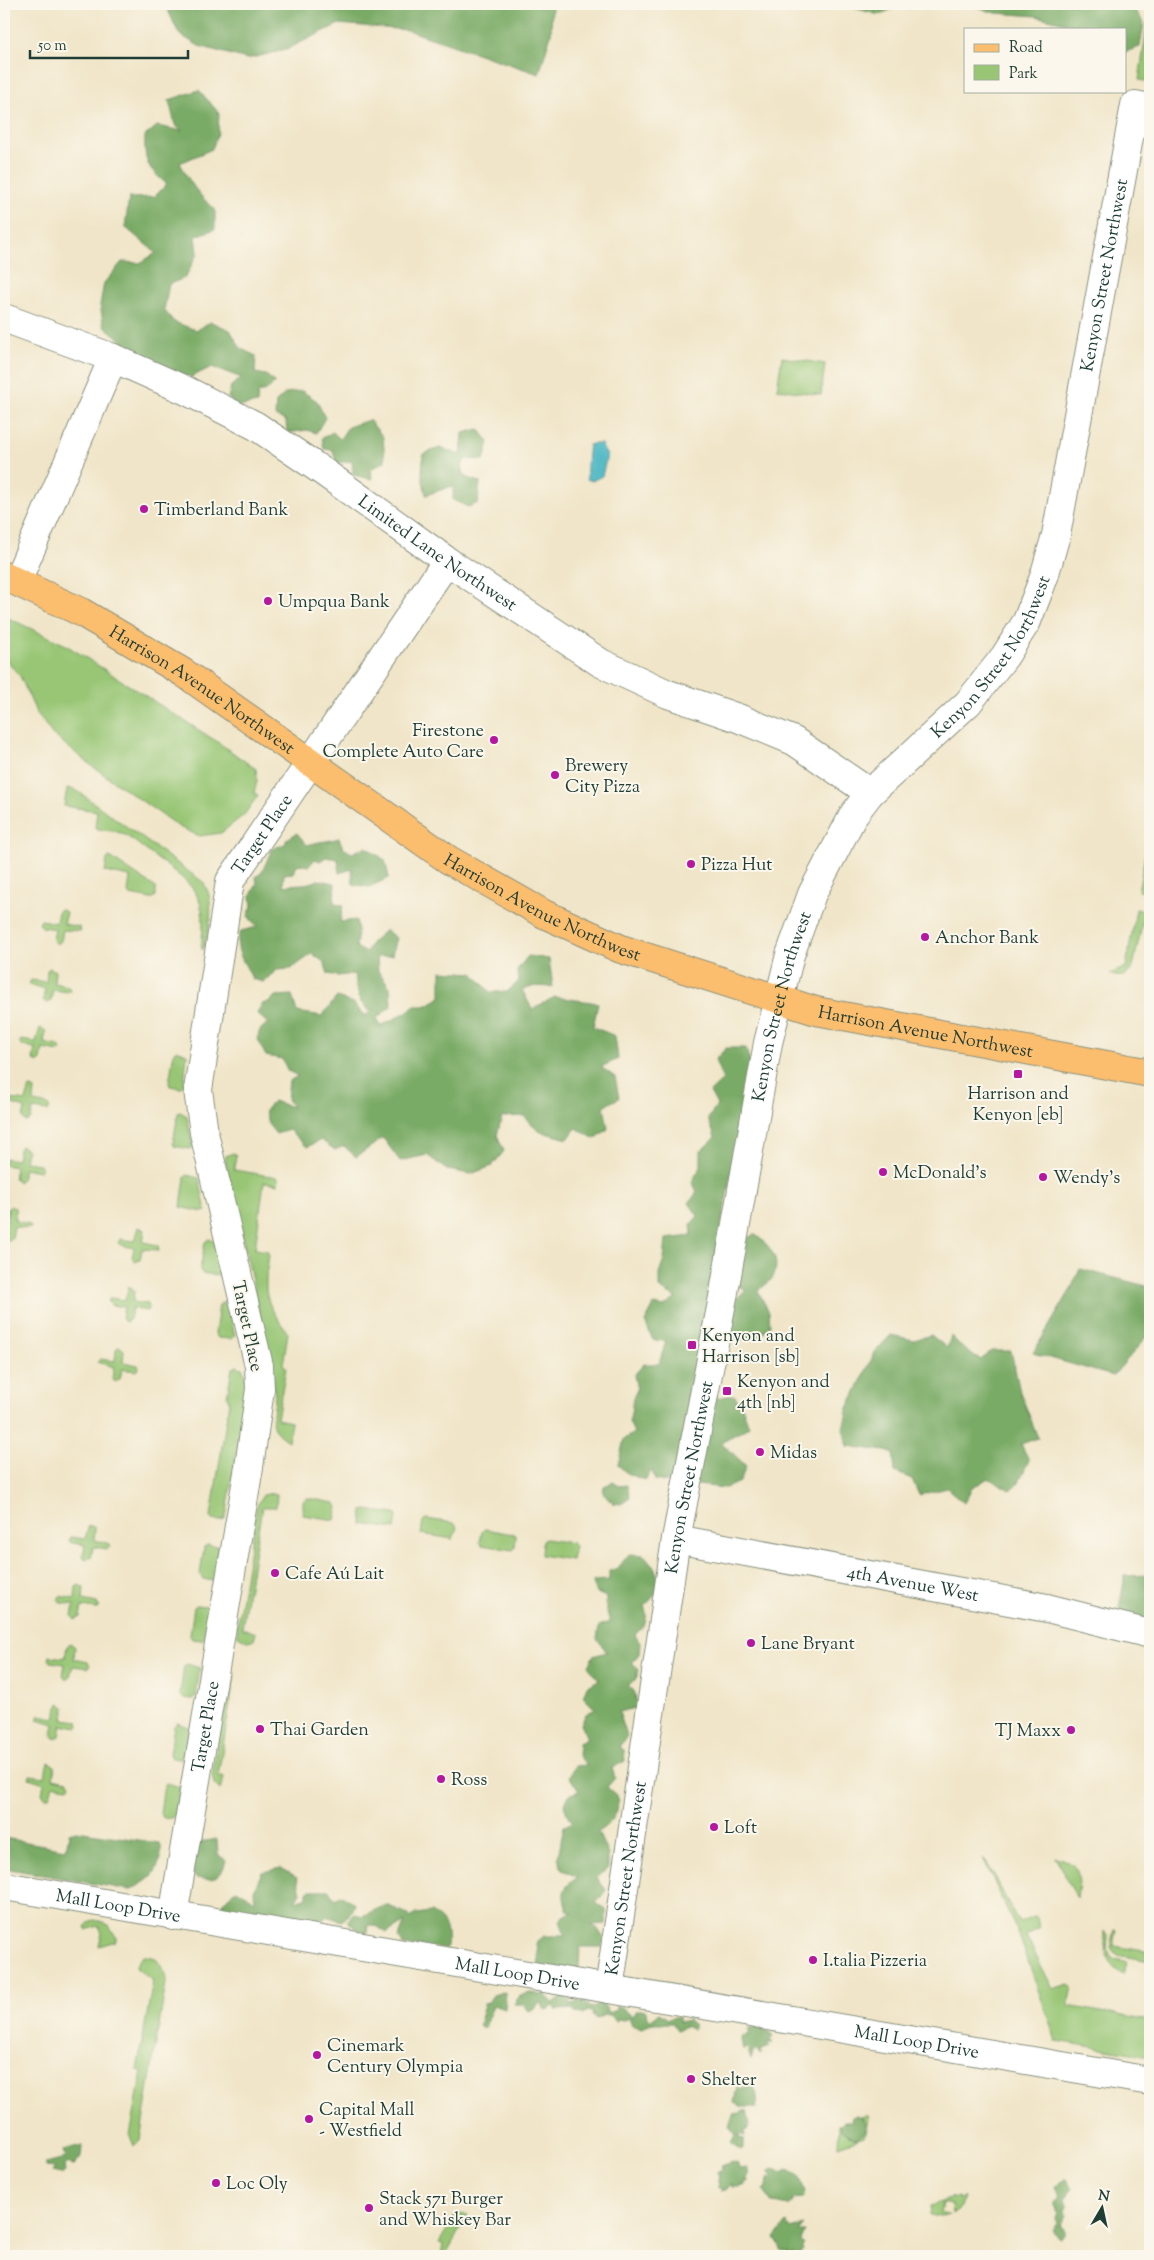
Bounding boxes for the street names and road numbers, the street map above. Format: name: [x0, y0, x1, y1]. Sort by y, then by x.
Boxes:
street label: Kenyon Street Northwest: [1075, 177, 1136, 374]
street label: Limited Lane Northwest: [352, 490, 521, 619]
street label: Kenyon Street Northwest: [926, 572, 1058, 746]
street label: Harrison Avenue Northwest: [103, 620, 299, 762]
street label: Target Place: [227, 790, 300, 881]
street label: Harrison Avenue Northwest: [438, 848, 644, 969]
street label: Kenyon Street Northwest: [747, 908, 820, 1104]
street label: Harrison Avenue Northwest: [816, 1001, 1035, 1066]
street label: Target Place: [224, 1278, 268, 1374]
street label: Kenyon Street Northwest: [660, 1379, 721, 1576]
street label: 4th Avenue West: [845, 1560, 981, 1610]
street label: Target Place: [186, 1679, 228, 1775]
street label: Kenyon Street Northwest: [600, 1780, 655, 1977]
street label: Mall Loop Drive: [54, 1884, 182, 1931]
street label: Mall Loop Drive: [453, 1952, 582, 1999]
street label: Mall Loop Drive: [852, 2020, 981, 2067]

